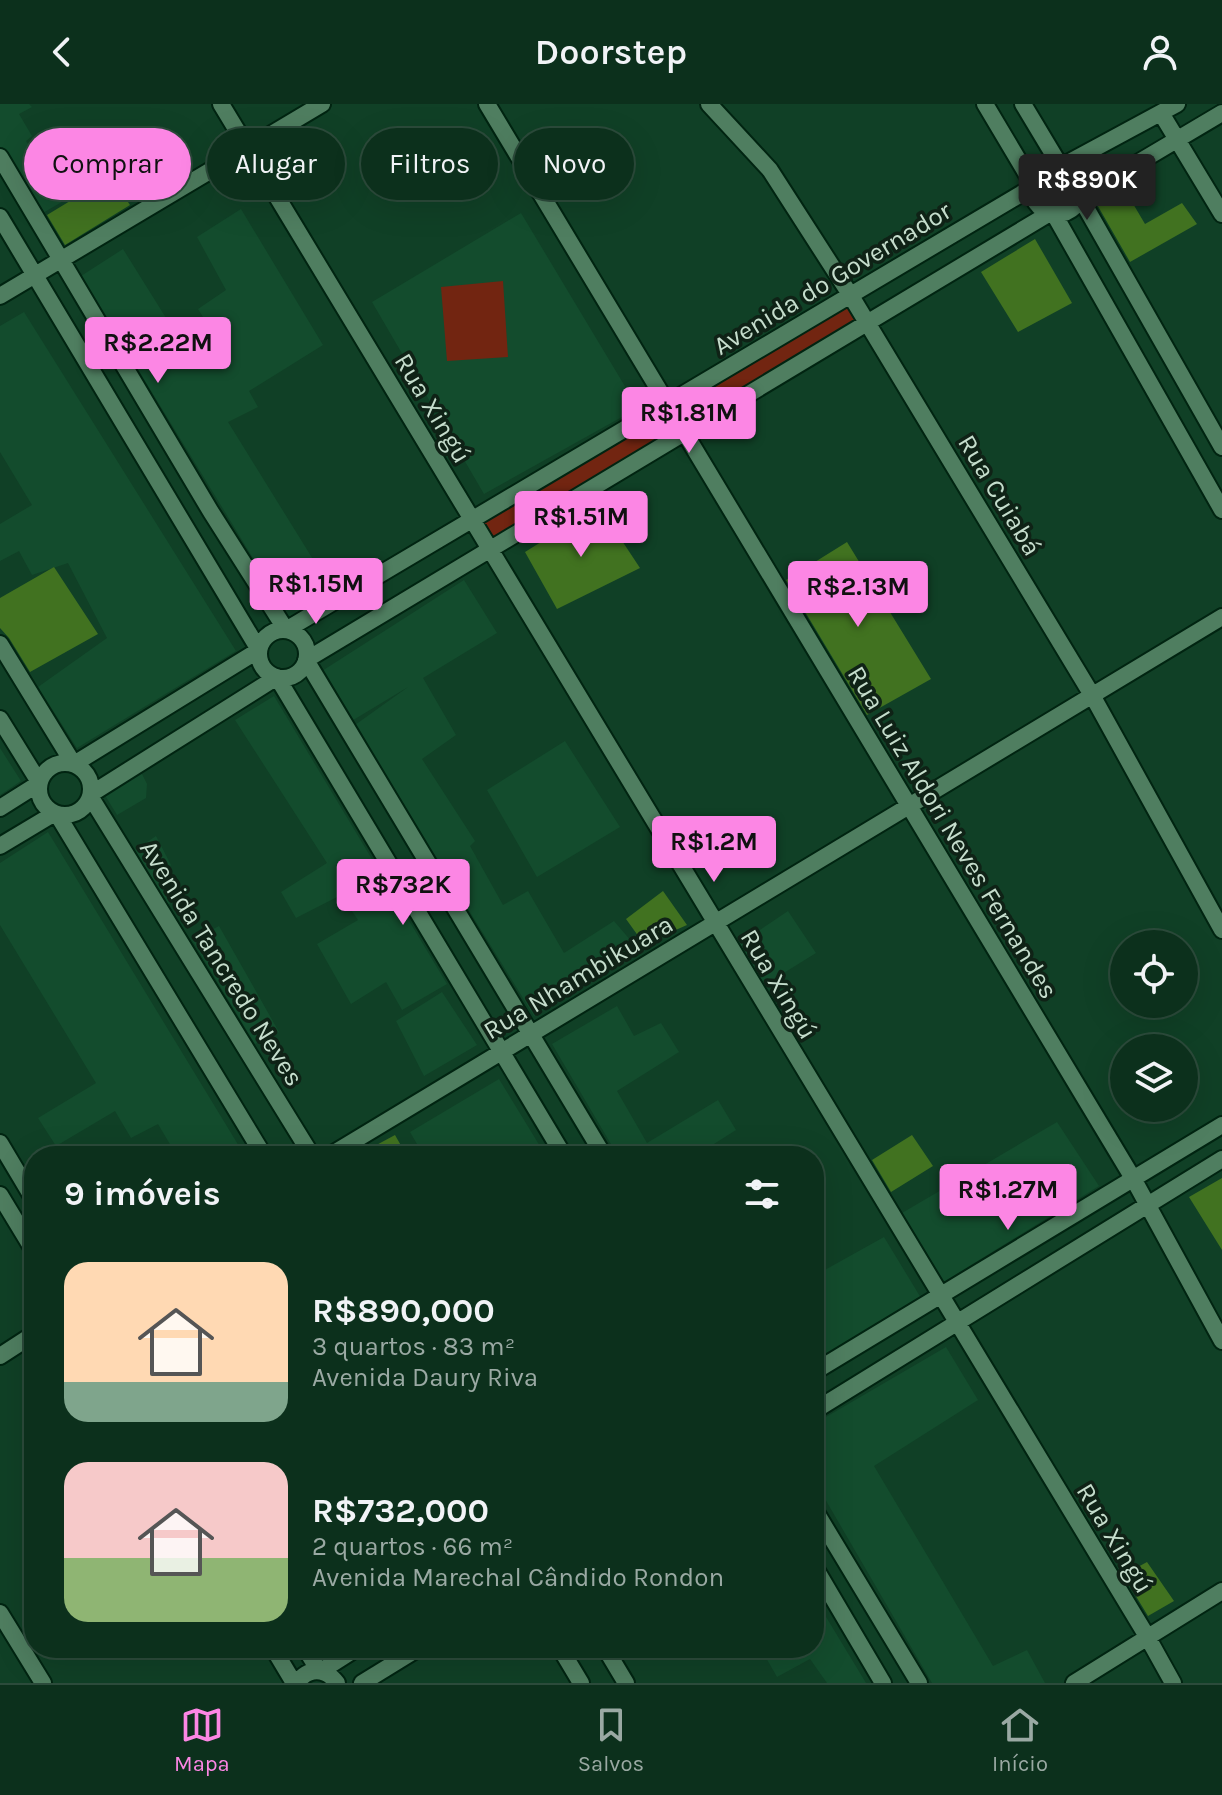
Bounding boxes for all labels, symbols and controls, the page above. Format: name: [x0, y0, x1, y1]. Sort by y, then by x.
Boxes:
icon: back: [40, 30, 84, 74]
icon: person: [1138, 30, 1182, 74]
text: Doorstep: [535, 31, 687, 73]
chip: Comprar: [24, 128, 191, 200]
chip: Alugar: [207, 128, 345, 200]
chip: Filtros: [361, 128, 498, 200]
chip: Novo: [514, 128, 634, 200]
pin: R$890K: [1022, 154, 1152, 222]
text: R$890K: [1037, 164, 1137, 195]
street label: Avenida do Governador: [708, 195, 957, 362]
pin: R$2.22M: [84, 317, 232, 385]
text: R$2.22M: [103, 327, 213, 358]
street label: Rua Xingú: [388, 348, 477, 469]
pin: R$1.81M: [615, 387, 763, 455]
text: R$1.81M: [640, 397, 738, 428]
street label: Rua Cuiabá: [951, 429, 1048, 561]
pin: R$1.51M: [507, 491, 655, 559]
text: R$1.51M: [533, 501, 629, 532]
pin: R$1.15M: [242, 558, 390, 626]
pin: R$2.13M: [784, 561, 932, 629]
text: R$1.15M: [268, 568, 364, 599]
text: R$2.13M: [806, 571, 910, 602]
street label: Rua Luiz Aldori Neves Fernandes: [841, 660, 1064, 1004]
pin: R$1.2M: [649, 816, 779, 884]
text: R$1.2M: [670, 826, 758, 857]
street label: Avenida Tancredo Neves: [133, 835, 310, 1092]
pin: R$732K: [338, 859, 468, 927]
text: R$732K: [355, 869, 451, 900]
street label: Rua Nhambikuara: [478, 909, 679, 1046]
street label: Rua Xingú: [734, 924, 823, 1045]
map controls: [1110, 930, 1198, 1122]
button: locate: [1110, 930, 1198, 1018]
button: layers: [1110, 1034, 1198, 1122]
pin: R$1.27M: [934, 1164, 1082, 1232]
icon: filters: [740, 1172, 784, 1216]
text: 9 imóveis: [64, 1174, 221, 1214]
text: R$1.27M: [958, 1174, 1058, 1205]
text: R$890,000: [312, 1291, 495, 1331]
icon: home: [128, 1294, 224, 1390]
text: 3 quartos · 83 m²: [312, 1331, 515, 1362]
text: Avenida Daury Riva: [312, 1362, 538, 1393]
street label: Rua Xingú: [1070, 1478, 1159, 1599]
text: R$732,000: [312, 1491, 489, 1531]
icon: home: [128, 1494, 224, 1590]
text: 2 quartos · 66 m²: [312, 1531, 513, 1562]
text: Avenida Marechal Cândido Rondon: [312, 1562, 724, 1593]
tab: Mapa: [174, 1703, 230, 1777]
tab: Salvos: [578, 1703, 644, 1777]
tab: Início: [992, 1703, 1048, 1777]

